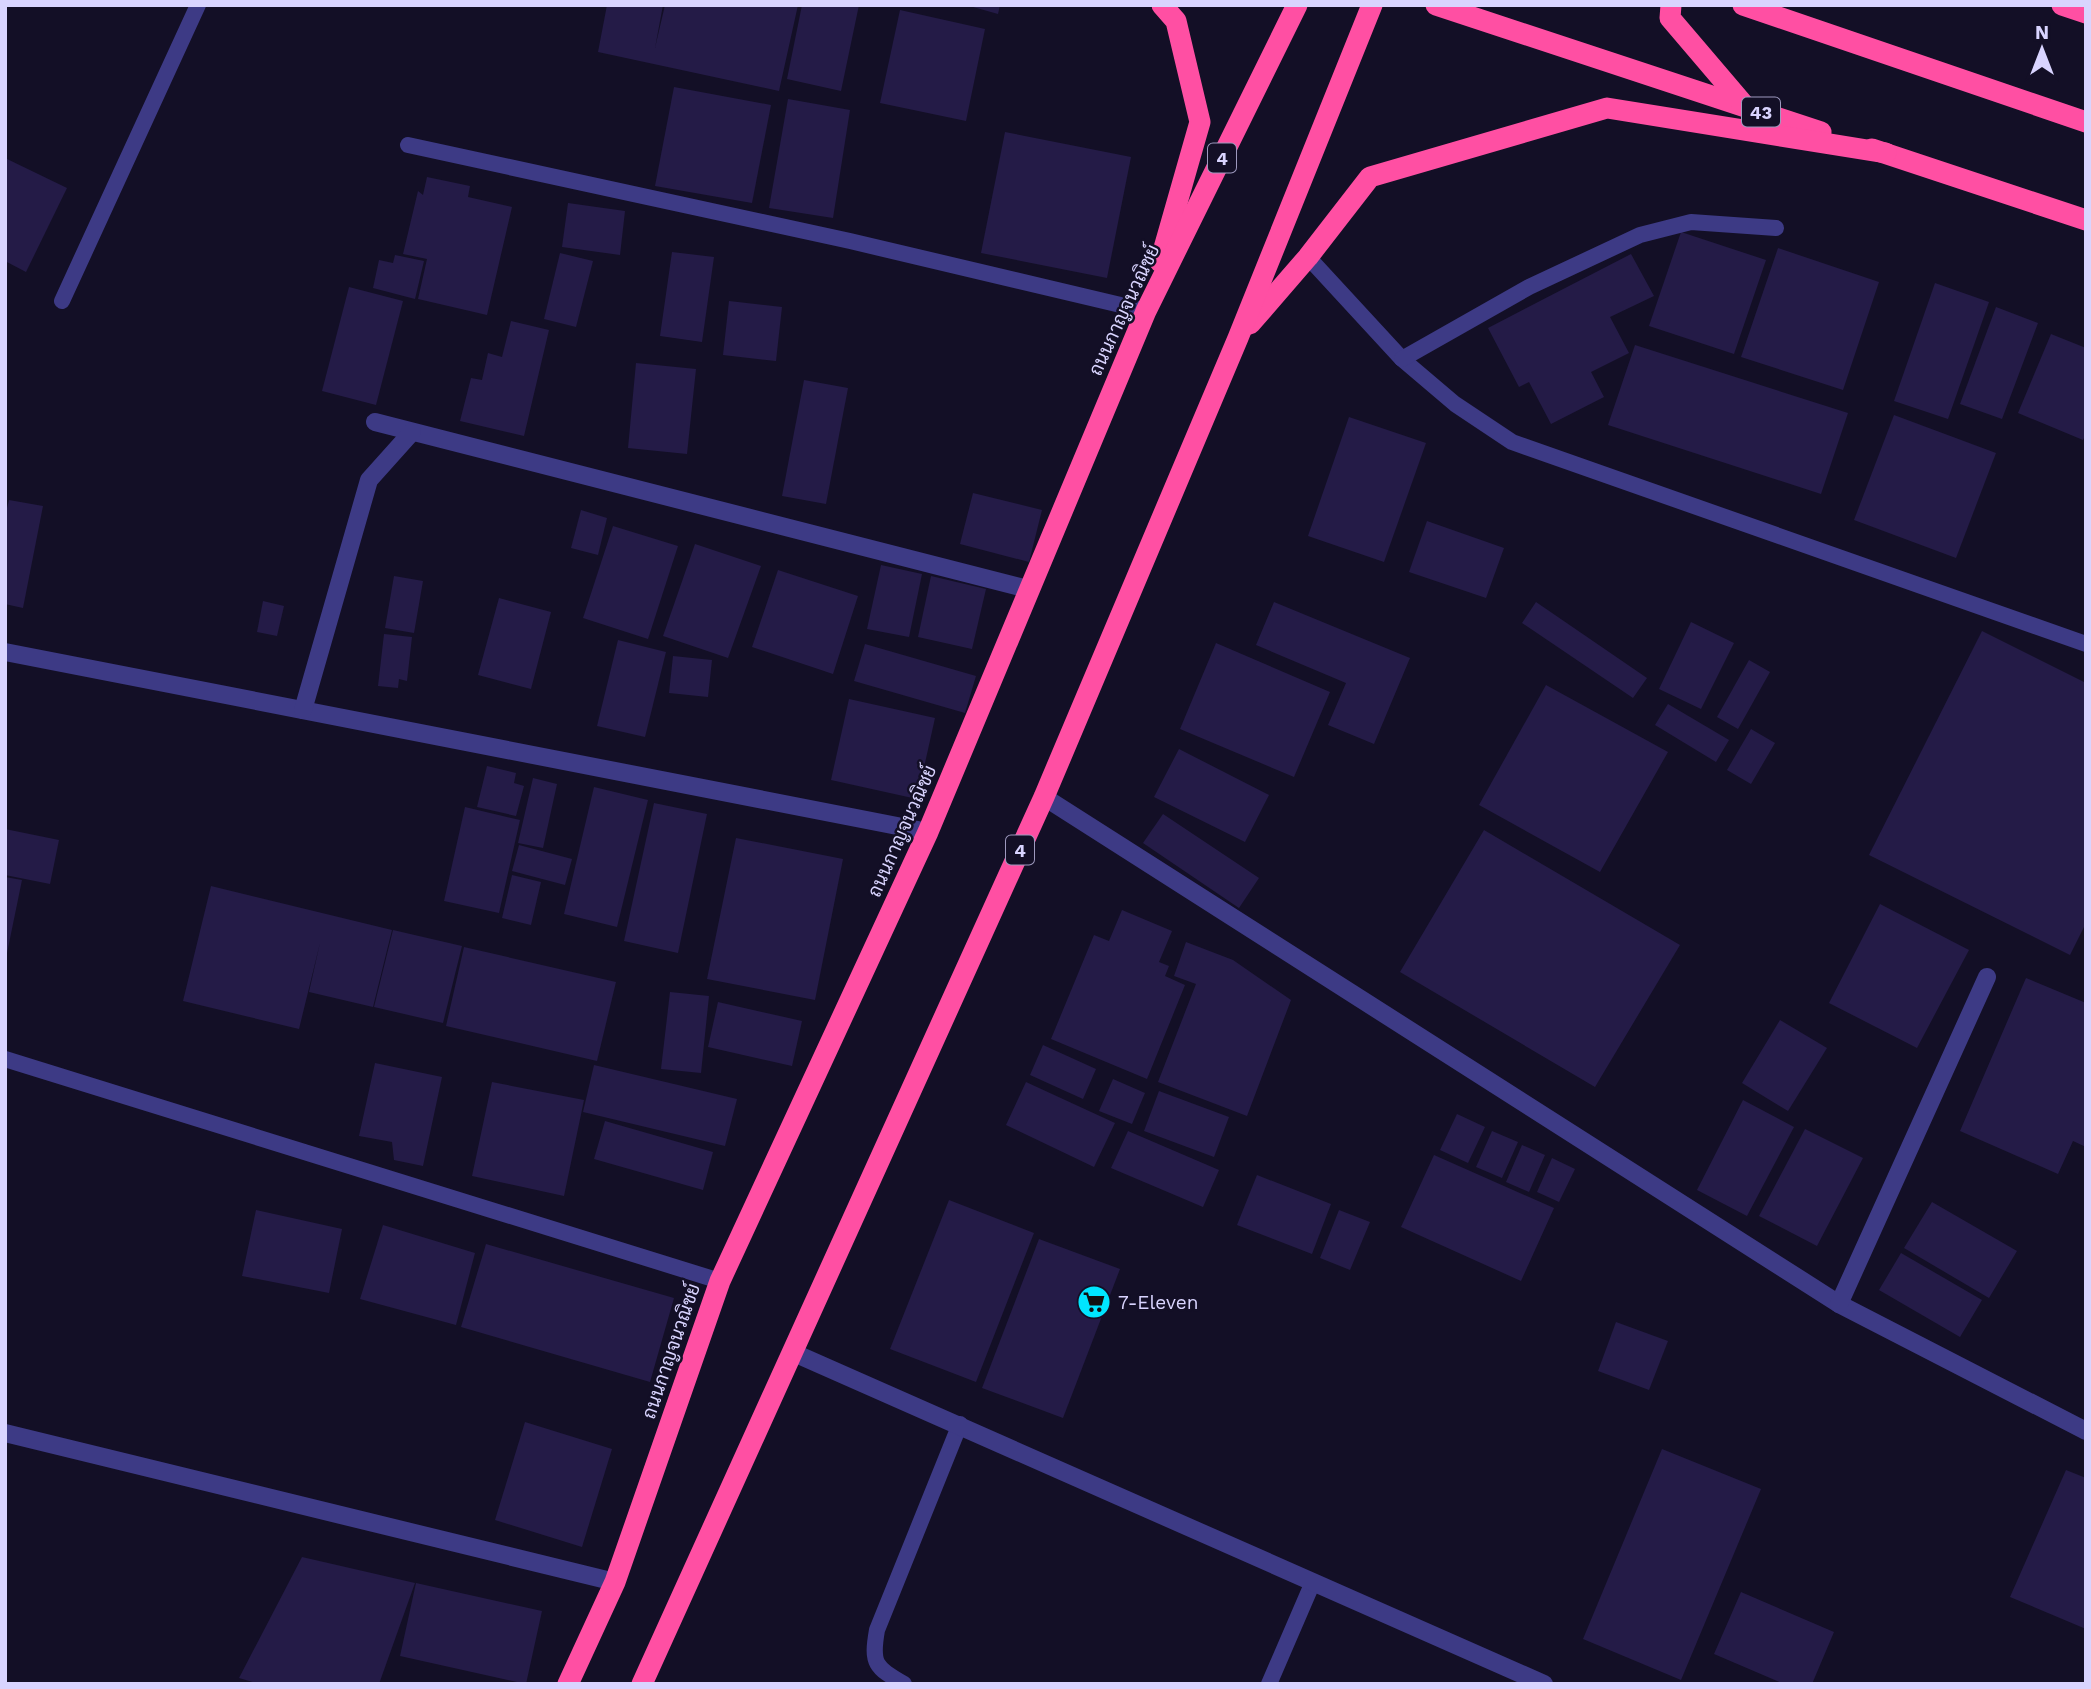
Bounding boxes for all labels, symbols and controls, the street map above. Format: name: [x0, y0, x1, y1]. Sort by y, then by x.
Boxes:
north arrow: [2007, 14, 2077, 84]
text: N: [2035, 21, 2049, 44]
road number: 43: [1742, 98, 1780, 127]
road number: 4: [1208, 144, 1236, 173]
street label: ถนนกาญจนวณิชย์: [1083, 240, 1164, 379]
street label: ถนนกาญจนวณิชย์: [862, 761, 941, 900]
road number: 4: [1006, 836, 1034, 864]
street label: ถนนกาญจนวณิชย์: [636, 1280, 705, 1422]
supermarket icon: 7-Eleven: [1075, 1283, 1113, 1321]
place label: 7-Eleven: [1118, 1291, 1199, 1314]

